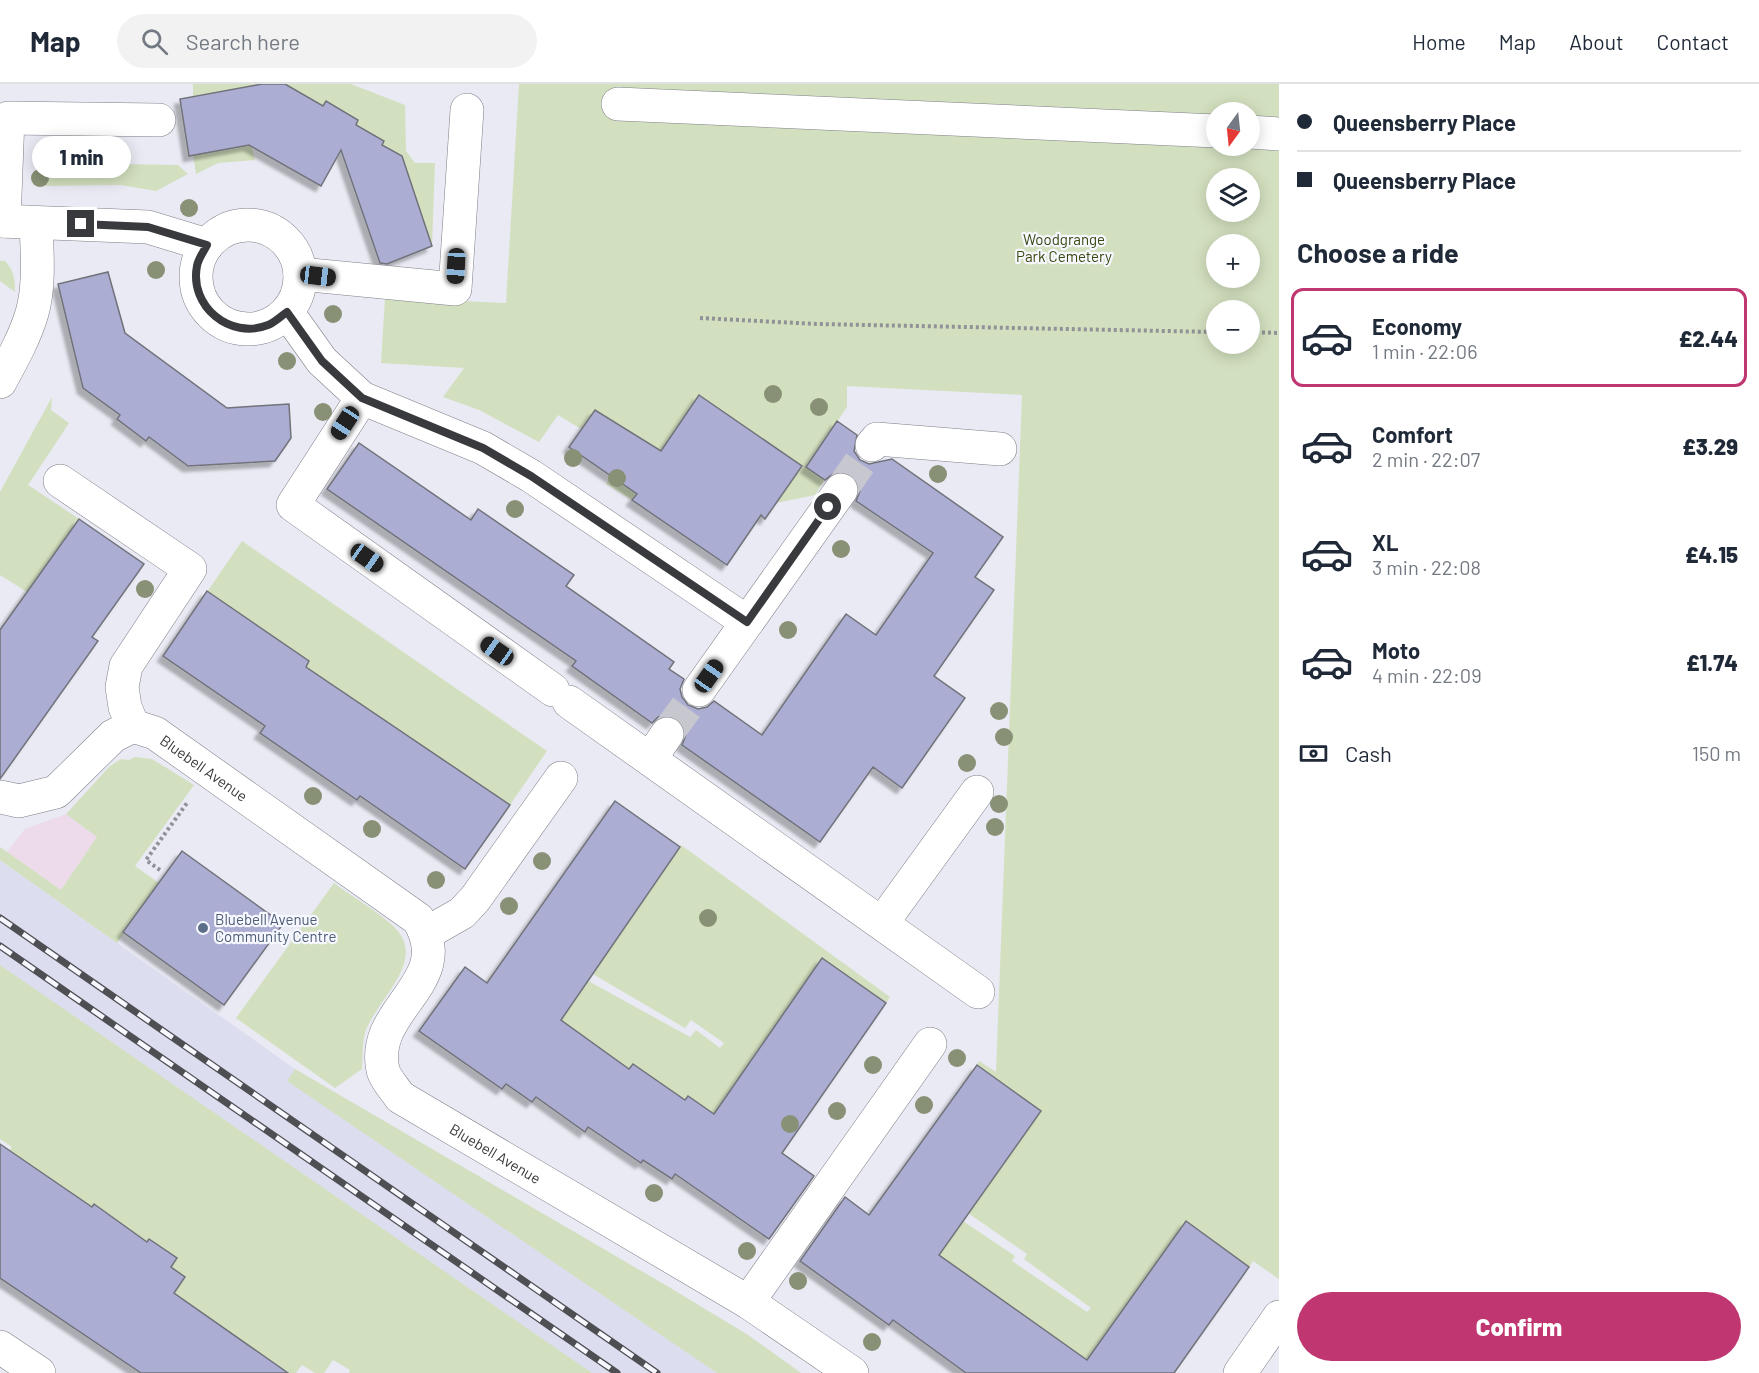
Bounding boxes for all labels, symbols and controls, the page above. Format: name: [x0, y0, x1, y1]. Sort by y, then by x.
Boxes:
search box: [117, 14, 537, 68]
text: Map: [30, 24, 81, 58]
icon: search: [138, 25, 171, 58]
text: Search here: [186, 28, 300, 54]
text: Home: [1412, 29, 1466, 54]
text: Map: [1499, 29, 1536, 54]
text: About: [1569, 29, 1624, 54]
text: Contact: [1657, 29, 1729, 54]
north arrow: [1206, 102, 1260, 156]
map controls: [1206, 102, 1260, 354]
text: Queensberry Place: [1333, 109, 1516, 135]
callout: 1 min: [32, 137, 130, 179]
text: 1 min: [60, 145, 103, 169]
text: Queensberry Place: [1333, 167, 1516, 193]
button: layers: [1206, 168, 1260, 222]
route end: [67, 210, 94, 237]
park label: Woodgrange Park Cemetery: [1016, 230, 1112, 265]
button: +: [1206, 234, 1260, 288]
text: Choose a ride: [1297, 236, 1459, 268]
car: [446, 248, 466, 284]
car: [299, 265, 337, 287]
button: −: [1206, 300, 1260, 354]
icon: car: [1300, 311, 1354, 365]
text: Economy: [1372, 313, 1462, 339]
text: £2.44: [1679, 325, 1738, 351]
text: 1 min · 22:06: [1372, 339, 1477, 363]
car: [328, 403, 362, 443]
icon: car: [1300, 419, 1354, 473]
text: Comfort: [1372, 421, 1453, 447]
text: £3.29: [1682, 433, 1738, 459]
text: 2 min · 22:07: [1372, 447, 1480, 471]
route start: [814, 493, 841, 520]
icon: car: [1300, 527, 1354, 581]
text: XL: [1372, 529, 1398, 555]
car: [347, 540, 387, 576]
text: £4.15: [1685, 541, 1738, 567]
text: 3 min · 22:08: [1372, 555, 1481, 579]
car: [477, 633, 517, 669]
icon: car: [1300, 635, 1354, 689]
text: Moto: [1372, 637, 1420, 663]
text: £1.74: [1686, 649, 1738, 675]
car: [691, 656, 727, 696]
text: 4 min · 22:09: [1372, 663, 1482, 687]
street label: Bluebell Avenue: [157, 731, 251, 805]
icon: cash: [1297, 737, 1330, 770]
text: Cash: [1345, 740, 1392, 766]
text: 150 m: [1692, 741, 1741, 765]
place label: Bluebell Avenue Community Centre: [215, 910, 336, 945]
marker: Bluebell Avenue Community Centre: [196, 921, 210, 935]
street label: Bluebell Avenue: [447, 1119, 544, 1187]
button: Confirm: [1297, 1292, 1741, 1361]

